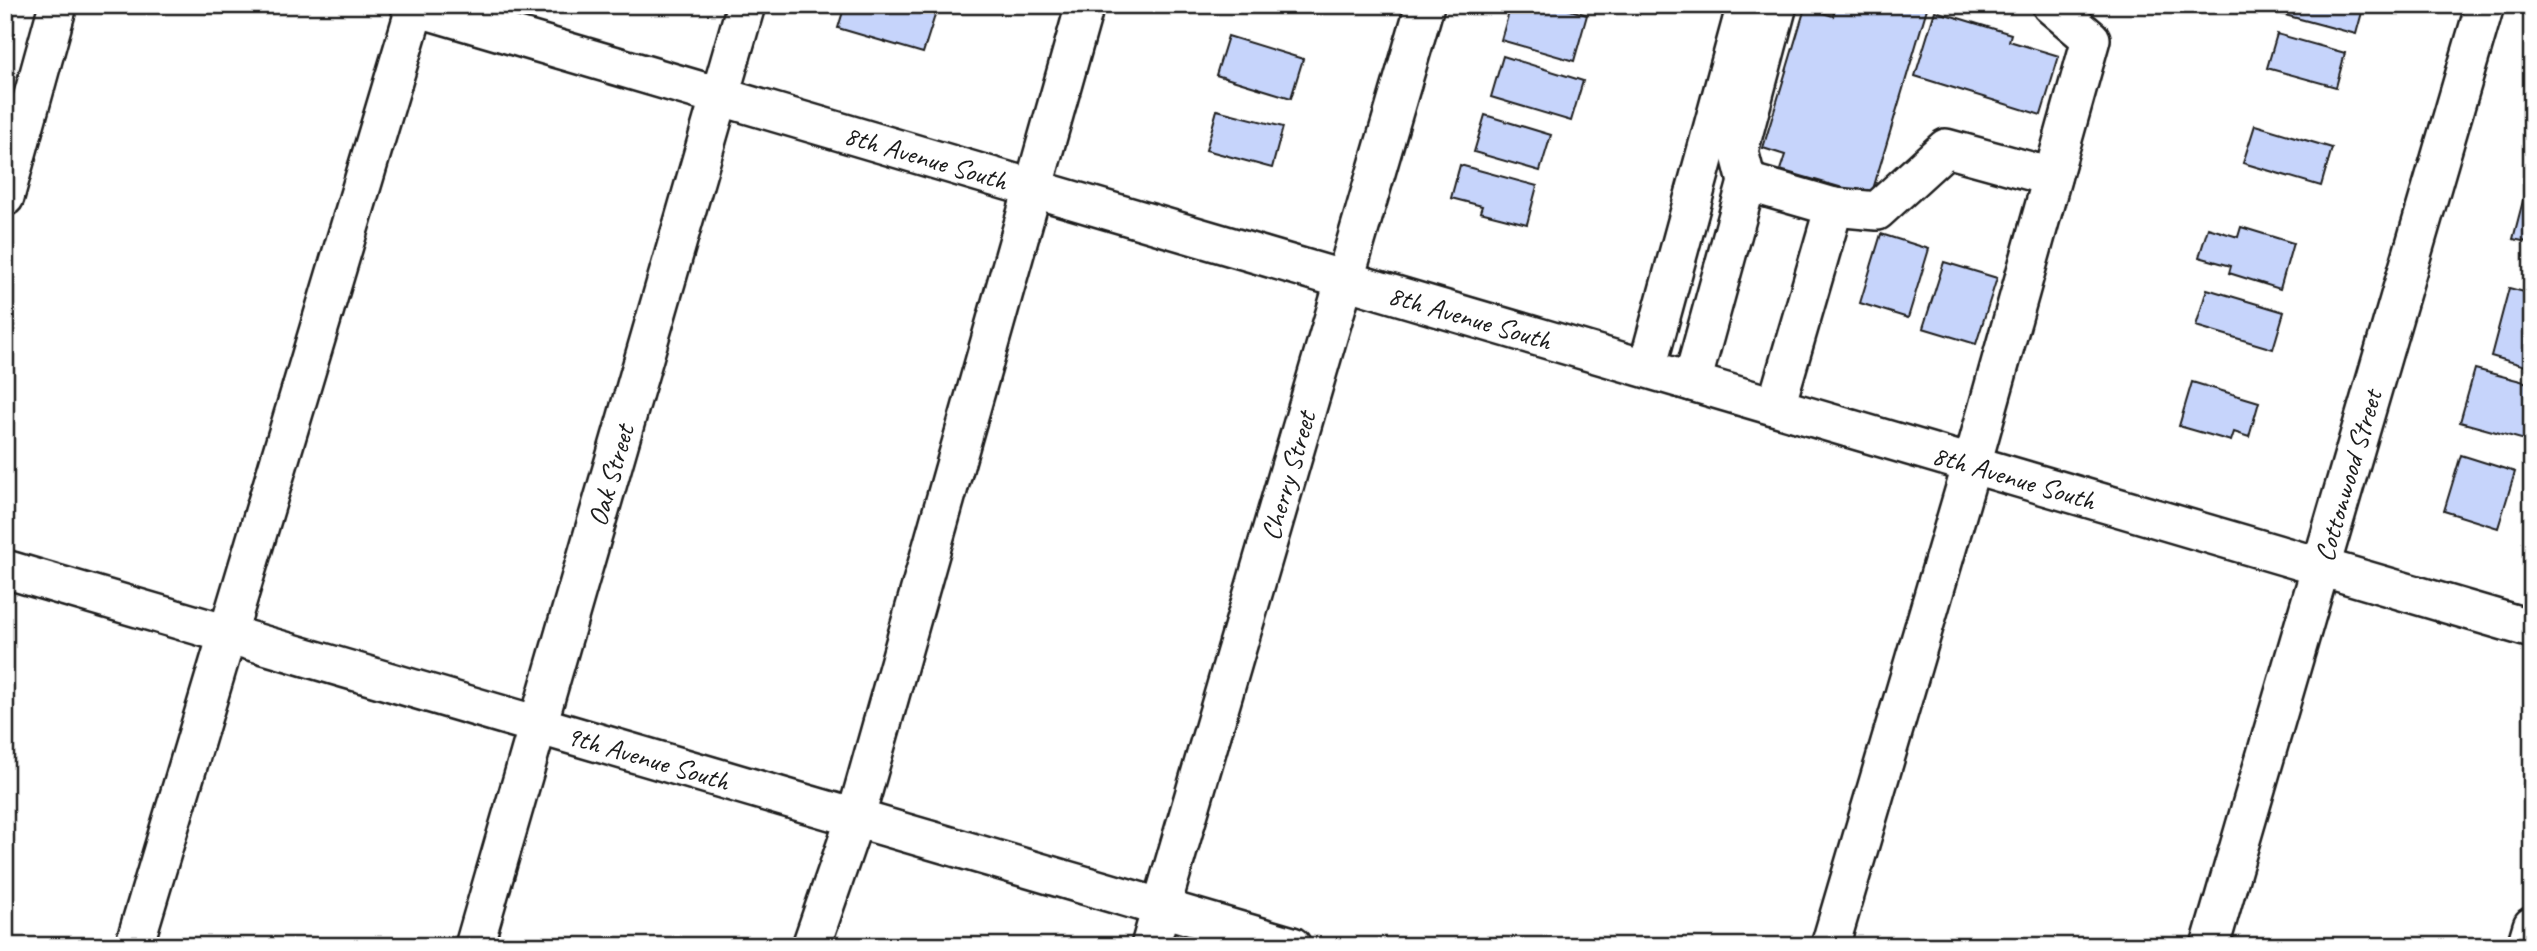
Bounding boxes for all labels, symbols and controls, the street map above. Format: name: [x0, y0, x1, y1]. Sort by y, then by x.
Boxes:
street label: 8th Avenue South: [840, 117, 1013, 198]
street label: 8th Avenue South: [1384, 277, 1557, 358]
street label: Cottonwood Street: [2306, 383, 2390, 566]
street label: Cherry Street: [1253, 405, 1324, 544]
street label: Oak Street: [579, 418, 643, 530]
street label: 8th Avenue South: [1928, 437, 2101, 518]
street label: 9th Avenue South: [562, 717, 735, 799]

